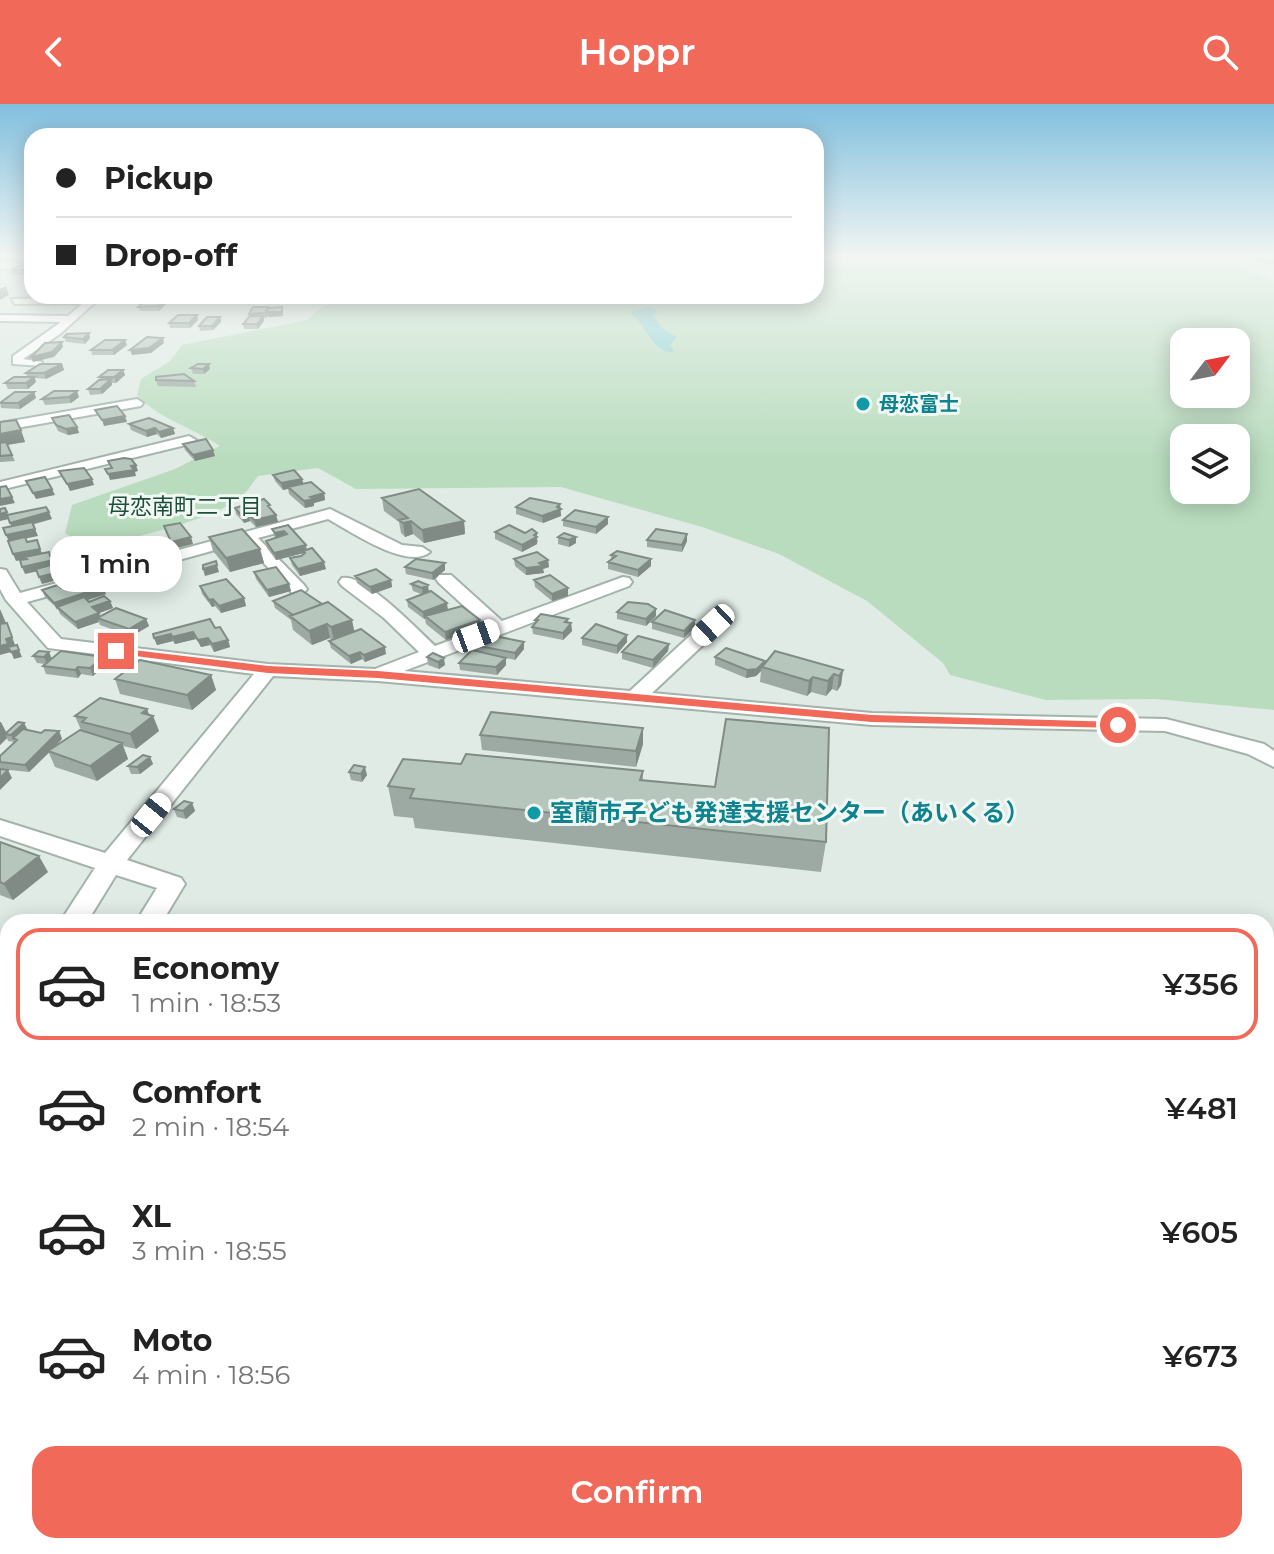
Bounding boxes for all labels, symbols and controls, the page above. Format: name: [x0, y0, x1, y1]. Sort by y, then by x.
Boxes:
icon: back: [32, 30, 76, 74]
text: Hoppr: [579, 30, 695, 74]
icon: search: [1198, 30, 1242, 74]
text: Pickup: [104, 160, 213, 197]
text: Drop-off: [104, 237, 237, 274]
north arrow: [1170, 328, 1250, 408]
map controls: [1170, 328, 1250, 504]
place label: 母恋富士: [879, 392, 959, 416]
marker: 母恋富士: [854, 395, 872, 413]
button: layers: [1170, 424, 1250, 504]
district label: 母恋南町二丁目: [108, 493, 262, 520]
callout: 1 min: [50, 535, 182, 591]
text: 1 min: [81, 548, 151, 580]
car: [687, 600, 739, 650]
car: [449, 617, 503, 655]
route end: [98, 633, 134, 669]
route start: [1100, 707, 1136, 743]
car: [127, 789, 175, 841]
place label: 室蘭市子ども発達支援センター（あいくる）: [550, 798, 1030, 827]
marker: 室蘭市子ども発達支援センター（あいくる）: [525, 804, 543, 822]
icon: car: [36, 948, 108, 1020]
text: Economy: [132, 950, 279, 987]
text: ¥356: [1163, 966, 1238, 1003]
text: 1 min · 18:53: [132, 987, 281, 1019]
icon: car: [36, 1072, 108, 1144]
text: Comfort: [132, 1074, 262, 1111]
text: ¥481: [1165, 1090, 1238, 1127]
text: 2 min · 18:54: [132, 1111, 289, 1143]
icon: car: [36, 1196, 108, 1268]
text: XL: [132, 1198, 171, 1235]
text: ¥605: [1160, 1214, 1238, 1251]
text: 3 min · 18:55: [132, 1235, 287, 1267]
icon: car: [36, 1320, 108, 1392]
text: Moto: [132, 1322, 213, 1359]
text: ¥673: [1163, 1338, 1238, 1375]
text: 4 min · 18:56: [132, 1359, 290, 1391]
button: Confirm: [32, 1446, 1242, 1538]

